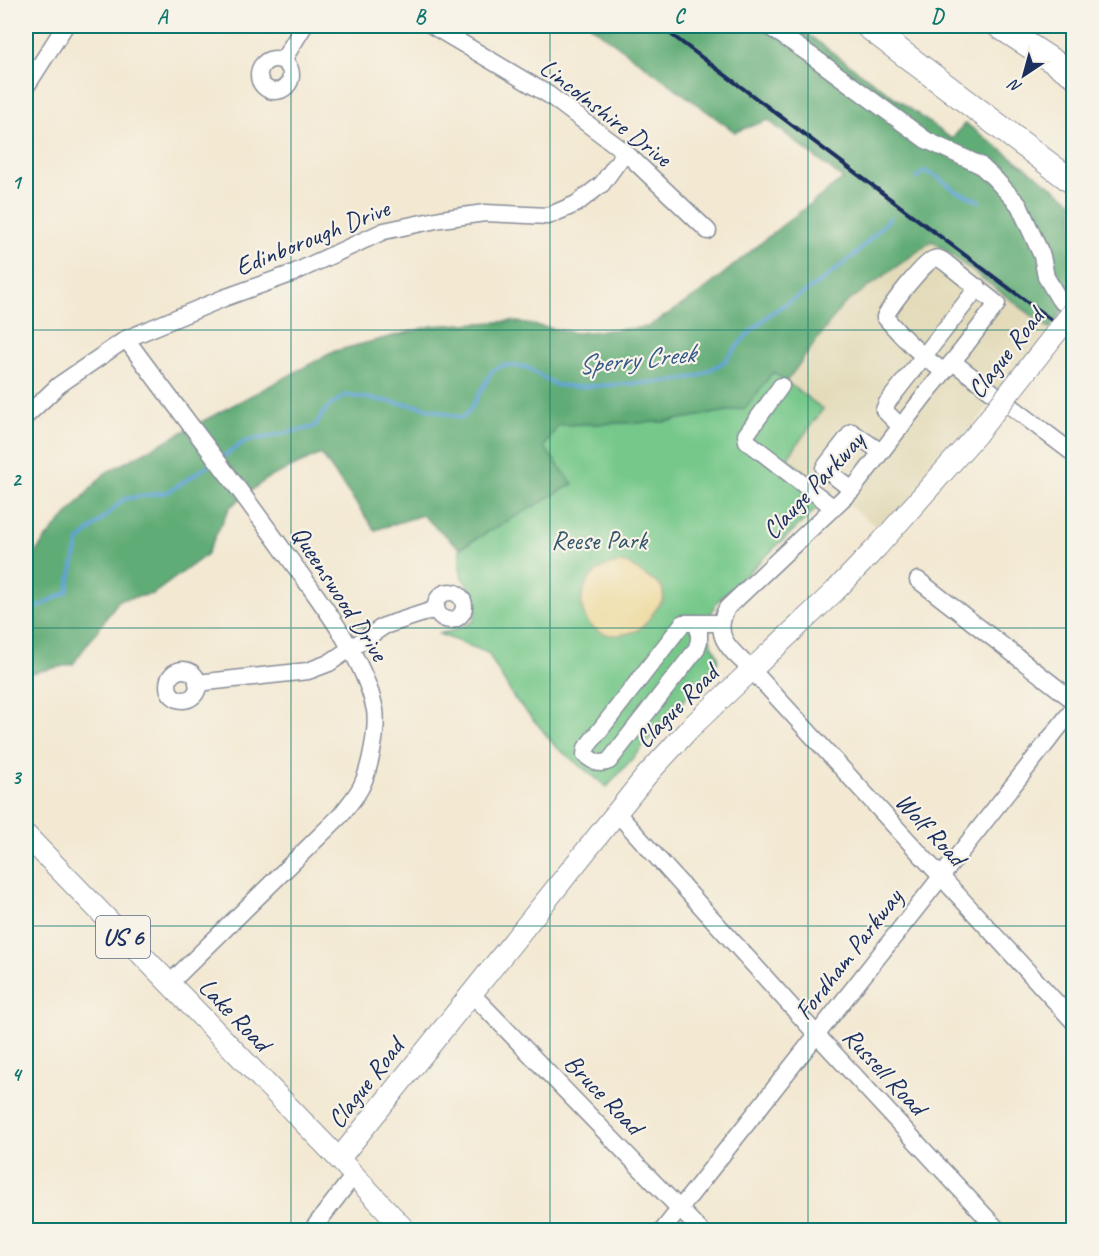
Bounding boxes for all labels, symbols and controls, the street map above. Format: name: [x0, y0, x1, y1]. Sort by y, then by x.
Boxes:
text: A: [157, 4, 169, 29]
text: B: [415, 4, 427, 29]
text: C: [674, 4, 686, 29]
text: D: [931, 4, 945, 29]
north arrow: [994, 45, 1054, 105]
street label: Lincolnshire Drive: [533, 51, 679, 175]
text: N: [1003, 74, 1026, 97]
text: 1: [12, 170, 23, 195]
street label: Edinborough Drive: [230, 191, 395, 283]
street label: Clague Road: [960, 299, 1053, 405]
water label: Sperry Creek: [576, 335, 701, 382]
street label: Clauge Parkway: [755, 423, 873, 546]
text: 2: [12, 467, 23, 492]
street label: Queenswood Drive: [284, 519, 397, 669]
park label: Reese Park: [551, 524, 649, 557]
street label: Clague Road: [627, 655, 728, 755]
text: 3: [12, 765, 23, 790]
street label: Wolf Road: [888, 785, 976, 876]
street label: Fordham Parkway: [787, 880, 911, 1026]
road number: US 6: [96, 916, 150, 958]
street label: Lake Road: [191, 970, 281, 1061]
street label: Russell Road: [836, 1020, 936, 1125]
street label: Clague Road: [320, 1029, 413, 1135]
street label: Bruce Road: [557, 1047, 653, 1145]
text: 4: [12, 1062, 24, 1087]

